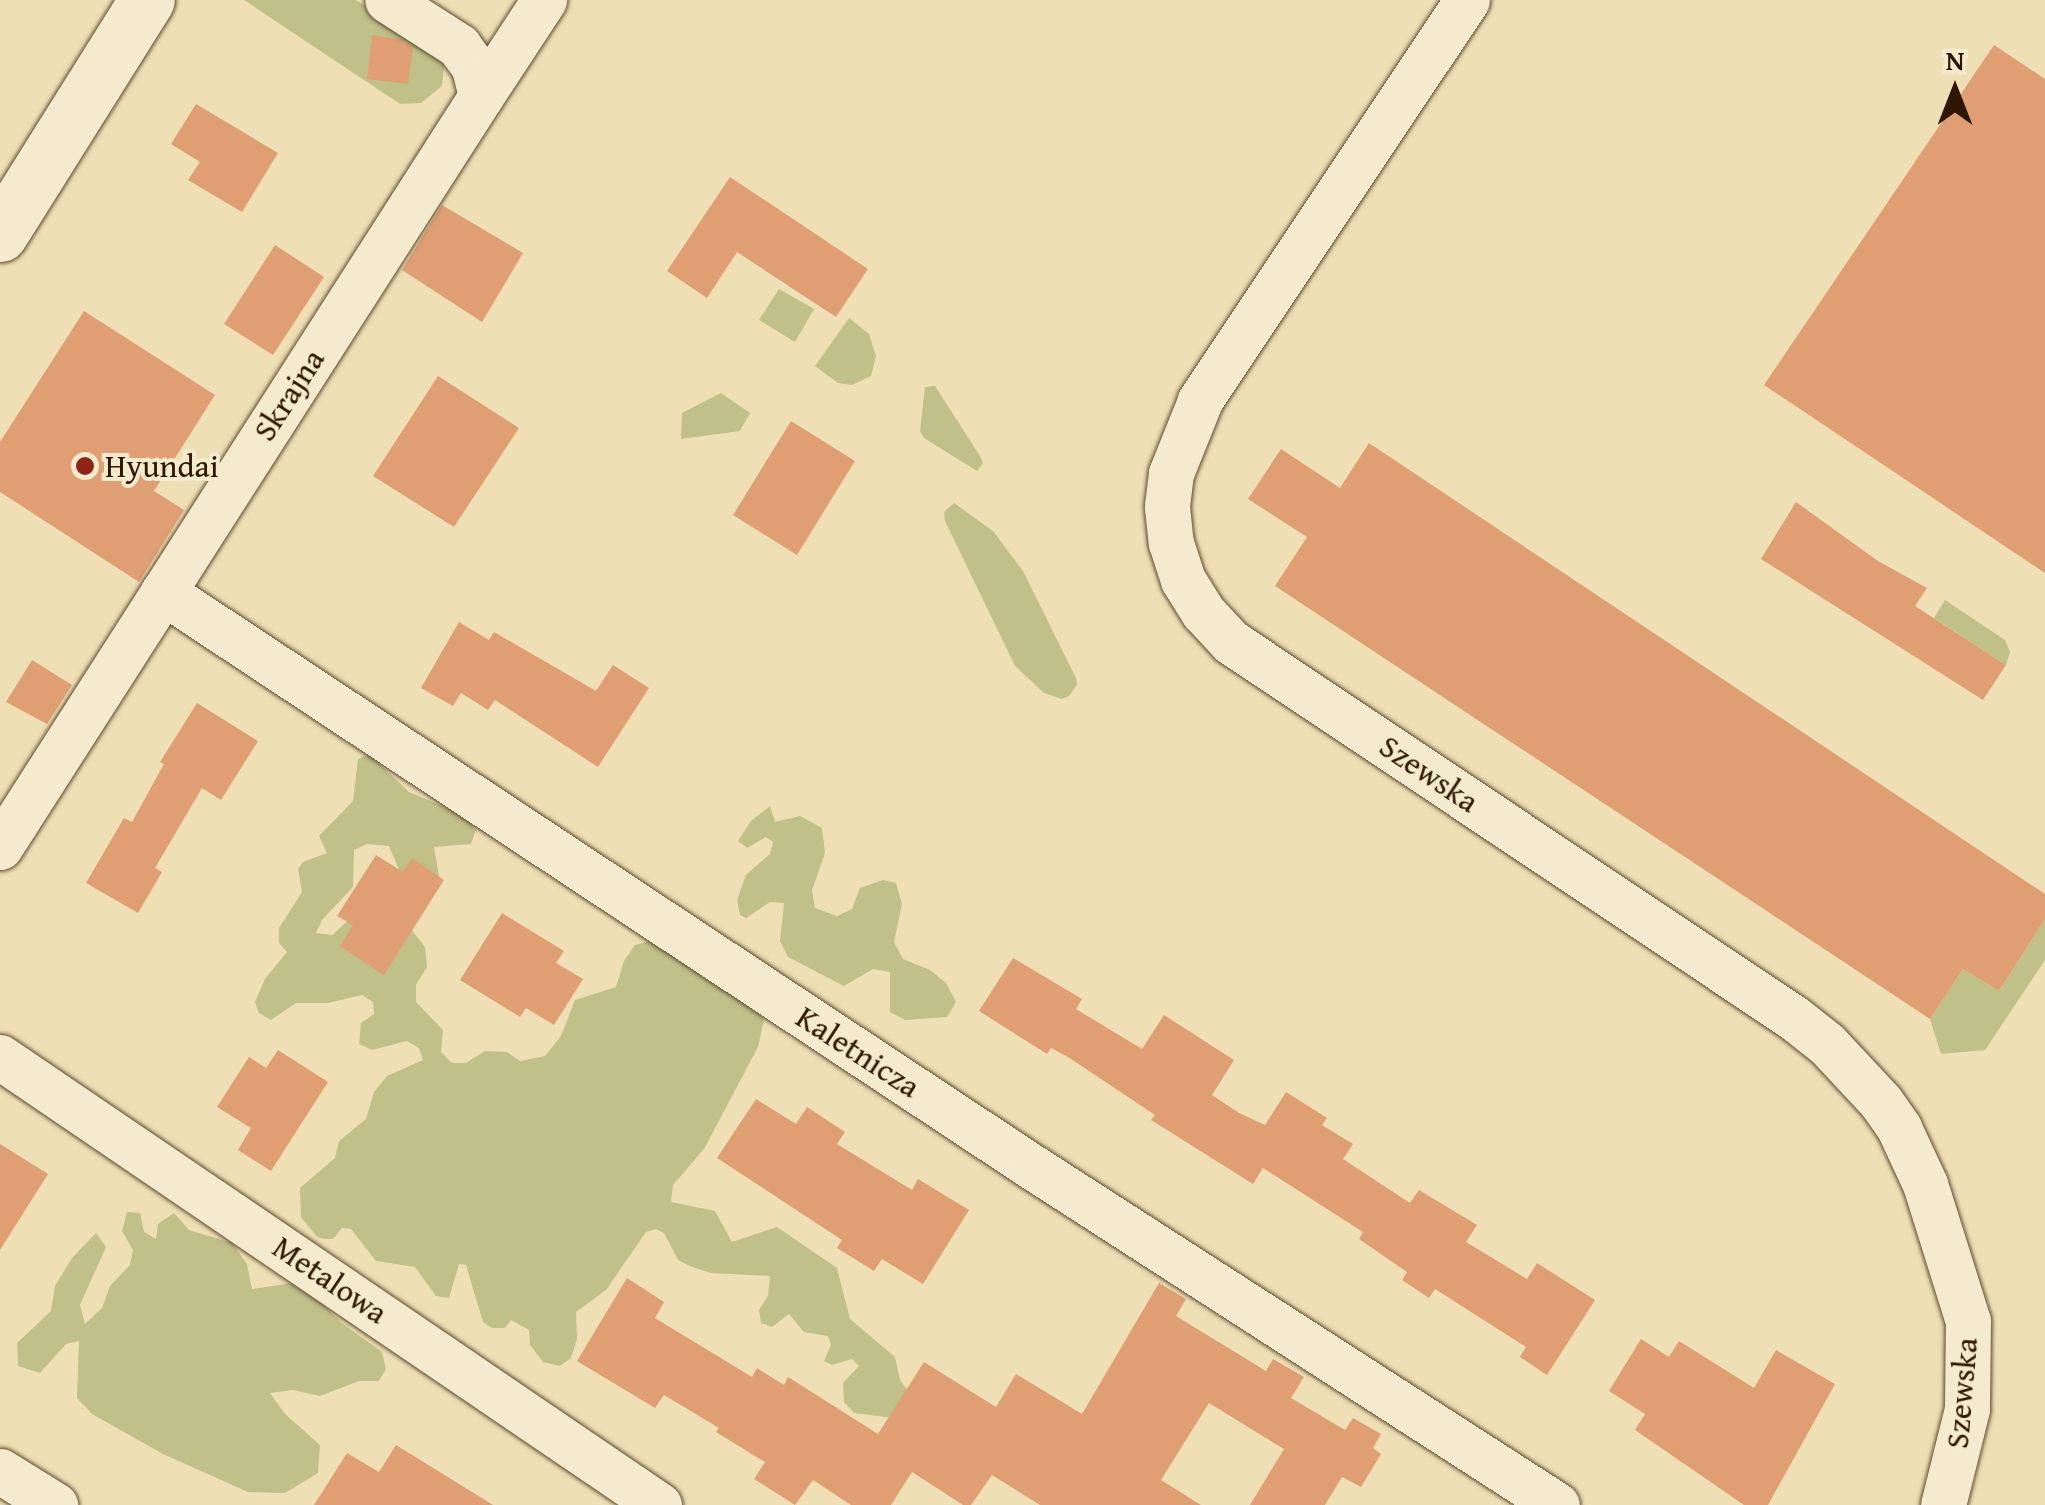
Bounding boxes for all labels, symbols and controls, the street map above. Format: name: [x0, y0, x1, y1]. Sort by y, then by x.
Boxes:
text: N: [1946, 39, 1964, 80]
north arrow: [1905, 40, 2005, 140]
street label: Skrajna: [245, 342, 333, 448]
place label: Hyundai: [105, 447, 219, 485]
marker: Hyundai: [74, 455, 96, 477]
street label: Szewska: [1372, 727, 1486, 821]
street label: Kaletnicza: [789, 998, 927, 1106]
street label: Metalowa: [265, 1228, 395, 1332]
street label: Szewska: [1938, 1336, 1986, 1450]

